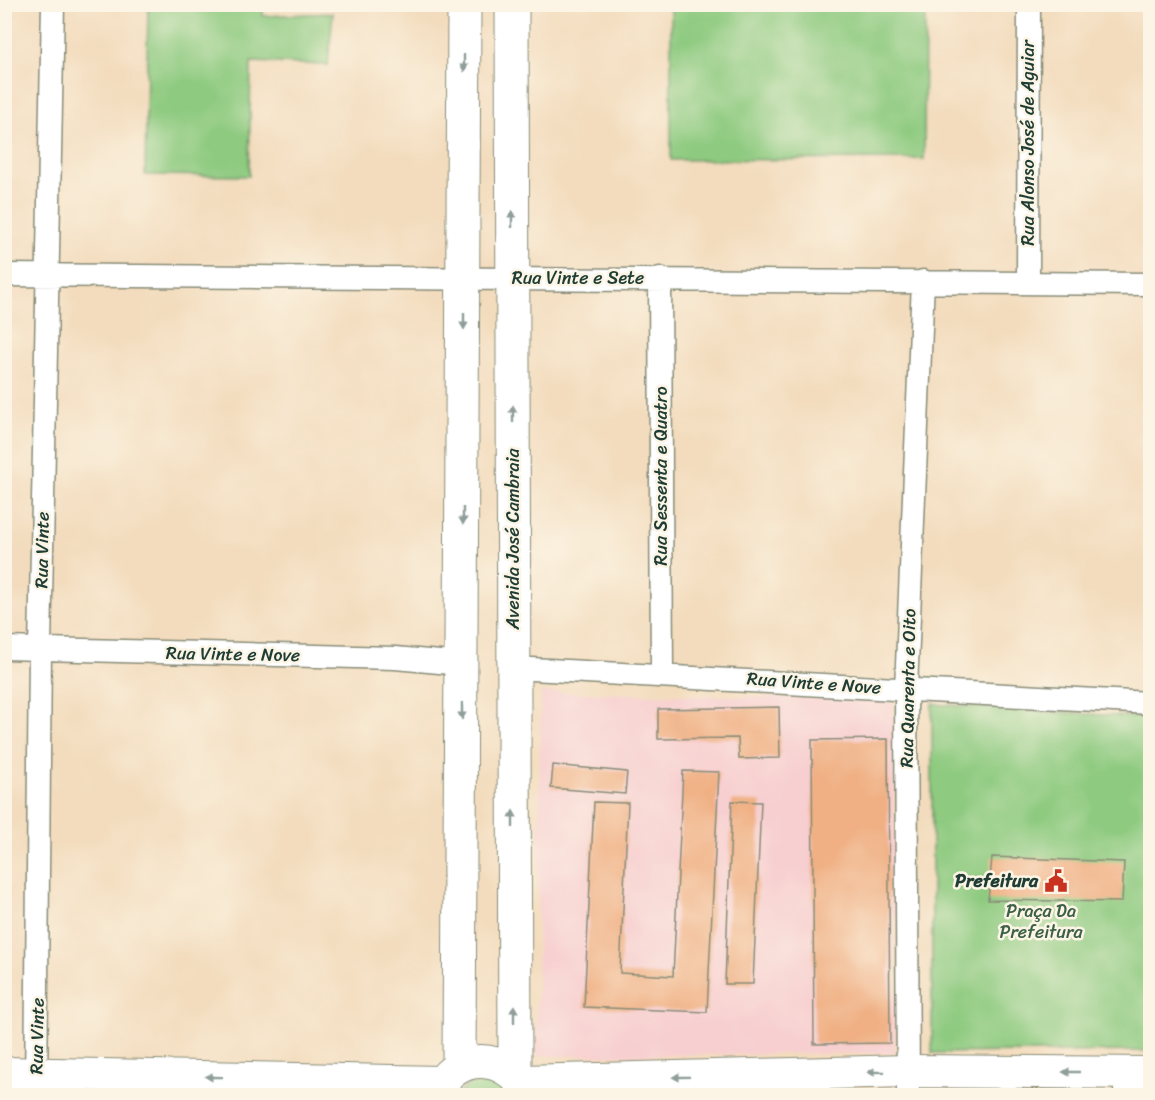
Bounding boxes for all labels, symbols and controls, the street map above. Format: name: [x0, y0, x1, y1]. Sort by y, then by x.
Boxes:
street label: Rua Alonso José de Aguiar: [1012, 39, 1044, 246]
one-way arrow: [459, 53, 469, 72]
one-way arrow: [507, 210, 517, 229]
street label: Rua Vinte e Sete: [512, 262, 644, 294]
one-way arrow: [459, 311, 469, 330]
street label: Rua Sessenta e Quatro: [645, 386, 677, 566]
one-way arrow: [508, 405, 518, 424]
street label: Avenida José Cambraia: [497, 447, 529, 631]
one-way arrow: [458, 506, 468, 525]
street label: Rua Vinte: [25, 511, 59, 589]
street label: Rua Quarenta e Oito: [891, 608, 925, 768]
street label: Rua Vinte e Nove: [166, 637, 300, 671]
street label: Rua Vinte e Nove: [746, 662, 882, 704]
one-way arrow: [457, 701, 467, 720]
one-way arrow: [508, 810, 518, 829]
place label: Prefeitura: [955, 865, 1039, 897]
public building icon: Prefeitura: [1043, 868, 1069, 894]
park label: Praça Da Prefeitura: [1000, 895, 1083, 948]
street label: Rua Vinte: [20, 997, 54, 1075]
one-way arrow: [509, 1005, 519, 1024]
one-way arrow: [867, 1067, 886, 1077]
one-way arrow: [1062, 1068, 1081, 1077]
one-way arrow: [205, 1072, 224, 1082]
one-way arrow: [672, 1072, 691, 1082]

